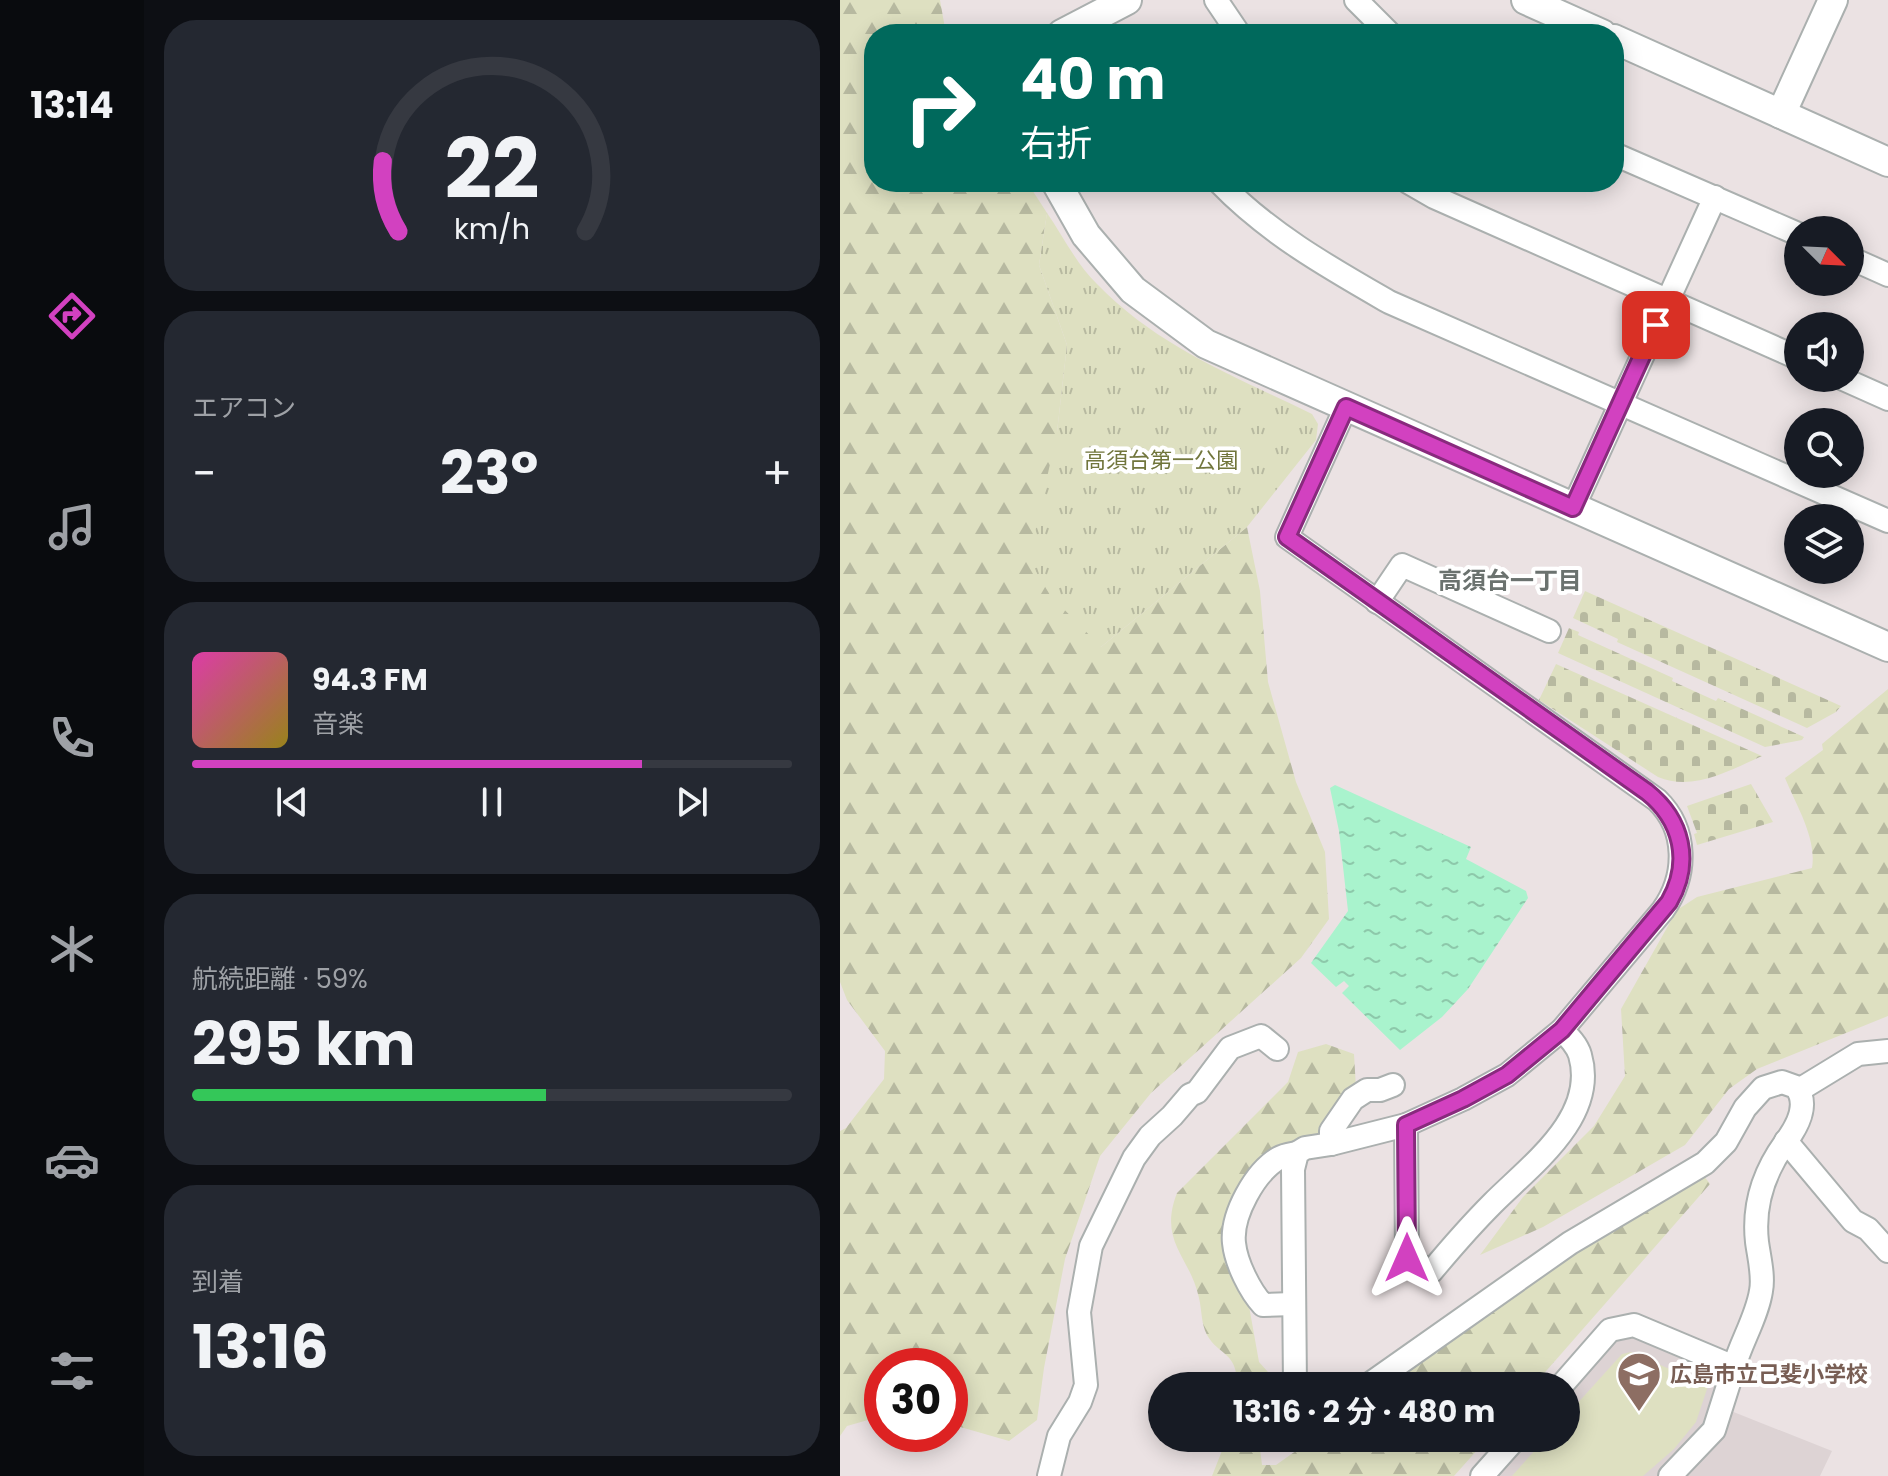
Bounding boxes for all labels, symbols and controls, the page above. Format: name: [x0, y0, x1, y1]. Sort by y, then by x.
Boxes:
text: 40 m: [1020, 40, 1166, 119]
icon: right: [888, 56, 992, 160]
text: 13:14: [30, 80, 114, 131]
text: 22: [444, 110, 540, 226]
text: 右折: [1020, 118, 1092, 169]
text: km/h: [454, 209, 530, 249]
north arrow: [1784, 216, 1864, 296]
map controls: [1784, 216, 1864, 584]
icon: directions: [44, 288, 100, 344]
pin: [1622, 291, 1690, 359]
icon: arrive: [1634, 303, 1678, 347]
button: sound: [1784, 312, 1864, 392]
text: エアコン: [192, 390, 296, 426]
button: search: [1784, 408, 1864, 488]
text: 23°: [440, 431, 538, 515]
text: −: [192, 443, 216, 504]
text: +: [762, 443, 792, 504]
park label: 高須台第一公園: [1084, 445, 1238, 476]
icon: music: [44, 499, 100, 555]
button: layers: [1784, 504, 1864, 584]
district label: 高須台一丁目: [1438, 564, 1582, 597]
text: 94.3 FM: [312, 658, 428, 701]
text: 音楽: [312, 706, 364, 742]
icon: phone: [44, 710, 100, 766]
icon: previous: [270, 780, 314, 824]
icon: pause: [470, 780, 514, 824]
icon: next: [670, 780, 714, 824]
icon: climate: [44, 921, 100, 977]
text: 航続距離 · 59%: [192, 961, 368, 997]
text: 295 km: [192, 1002, 416, 1086]
icon: car: [44, 1132, 100, 1188]
position arrow: [1365, 1216, 1449, 1300]
text: 到着: [192, 1264, 244, 1300]
text: 13:16: [192, 1305, 329, 1389]
icon: filters: [44, 1343, 100, 1399]
speed limit sign: 30: [864, 1348, 968, 1452]
school or university icon: 広島市立己斐小学校: [1615, 1350, 1663, 1413]
place label: 広島市立己斐小学校: [1670, 1359, 1868, 1390]
text: 13:16 · 2 分 · 480 m: [1233, 1390, 1495, 1433]

